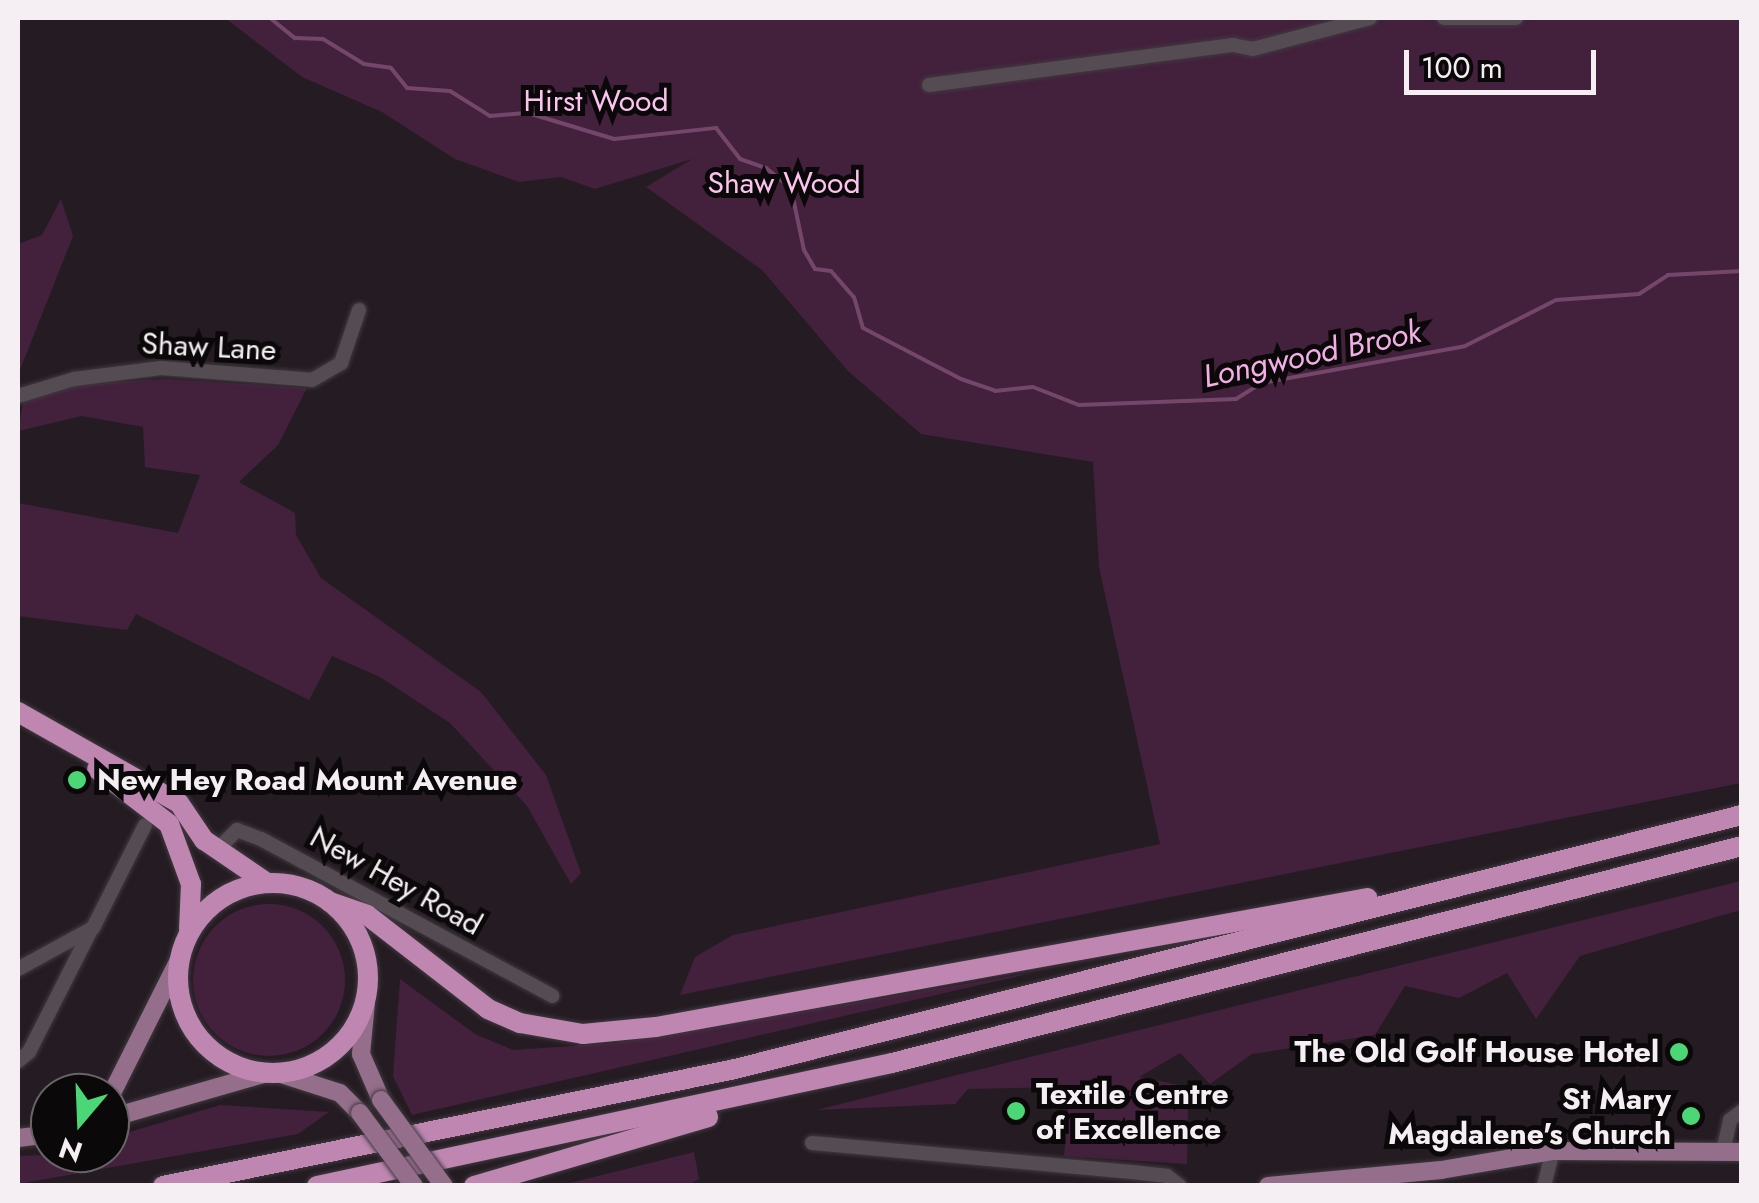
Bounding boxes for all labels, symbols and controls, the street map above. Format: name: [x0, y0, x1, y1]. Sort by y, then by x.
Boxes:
scale bar: [1409, 30, 1602, 92]
text: 100 m: [1421, 46, 1503, 89]
park label: Hirst Wood: [524, 83, 668, 119]
park label: Shaw Wood: [707, 165, 861, 201]
water label: Longwood Brook: [1199, 312, 1425, 396]
street label: Shaw Lane: [141, 325, 277, 369]
place label: New Hey Road Mount Avenue: [97, 762, 517, 798]
marker: New Hey Road Mount Avenue: [66, 769, 88, 791]
street label: New Hey Road: [304, 819, 488, 943]
place label: The Old Golf House Hotel: [1295, 1034, 1659, 1070]
marker: The Old Golf House Hotel: [1668, 1041, 1690, 1063]
north arrow: [30, 1073, 130, 1173]
place label: Textile Centre of Excellence: [1036, 1076, 1229, 1146]
place label: St Mary Magdalene's Church: [1388, 1081, 1671, 1152]
marker: Textile Centre of Excellence: [1005, 1100, 1027, 1122]
marker: St Mary Magdalene's Church: [1680, 1105, 1702, 1127]
text: N: [54, 1127, 88, 1173]

